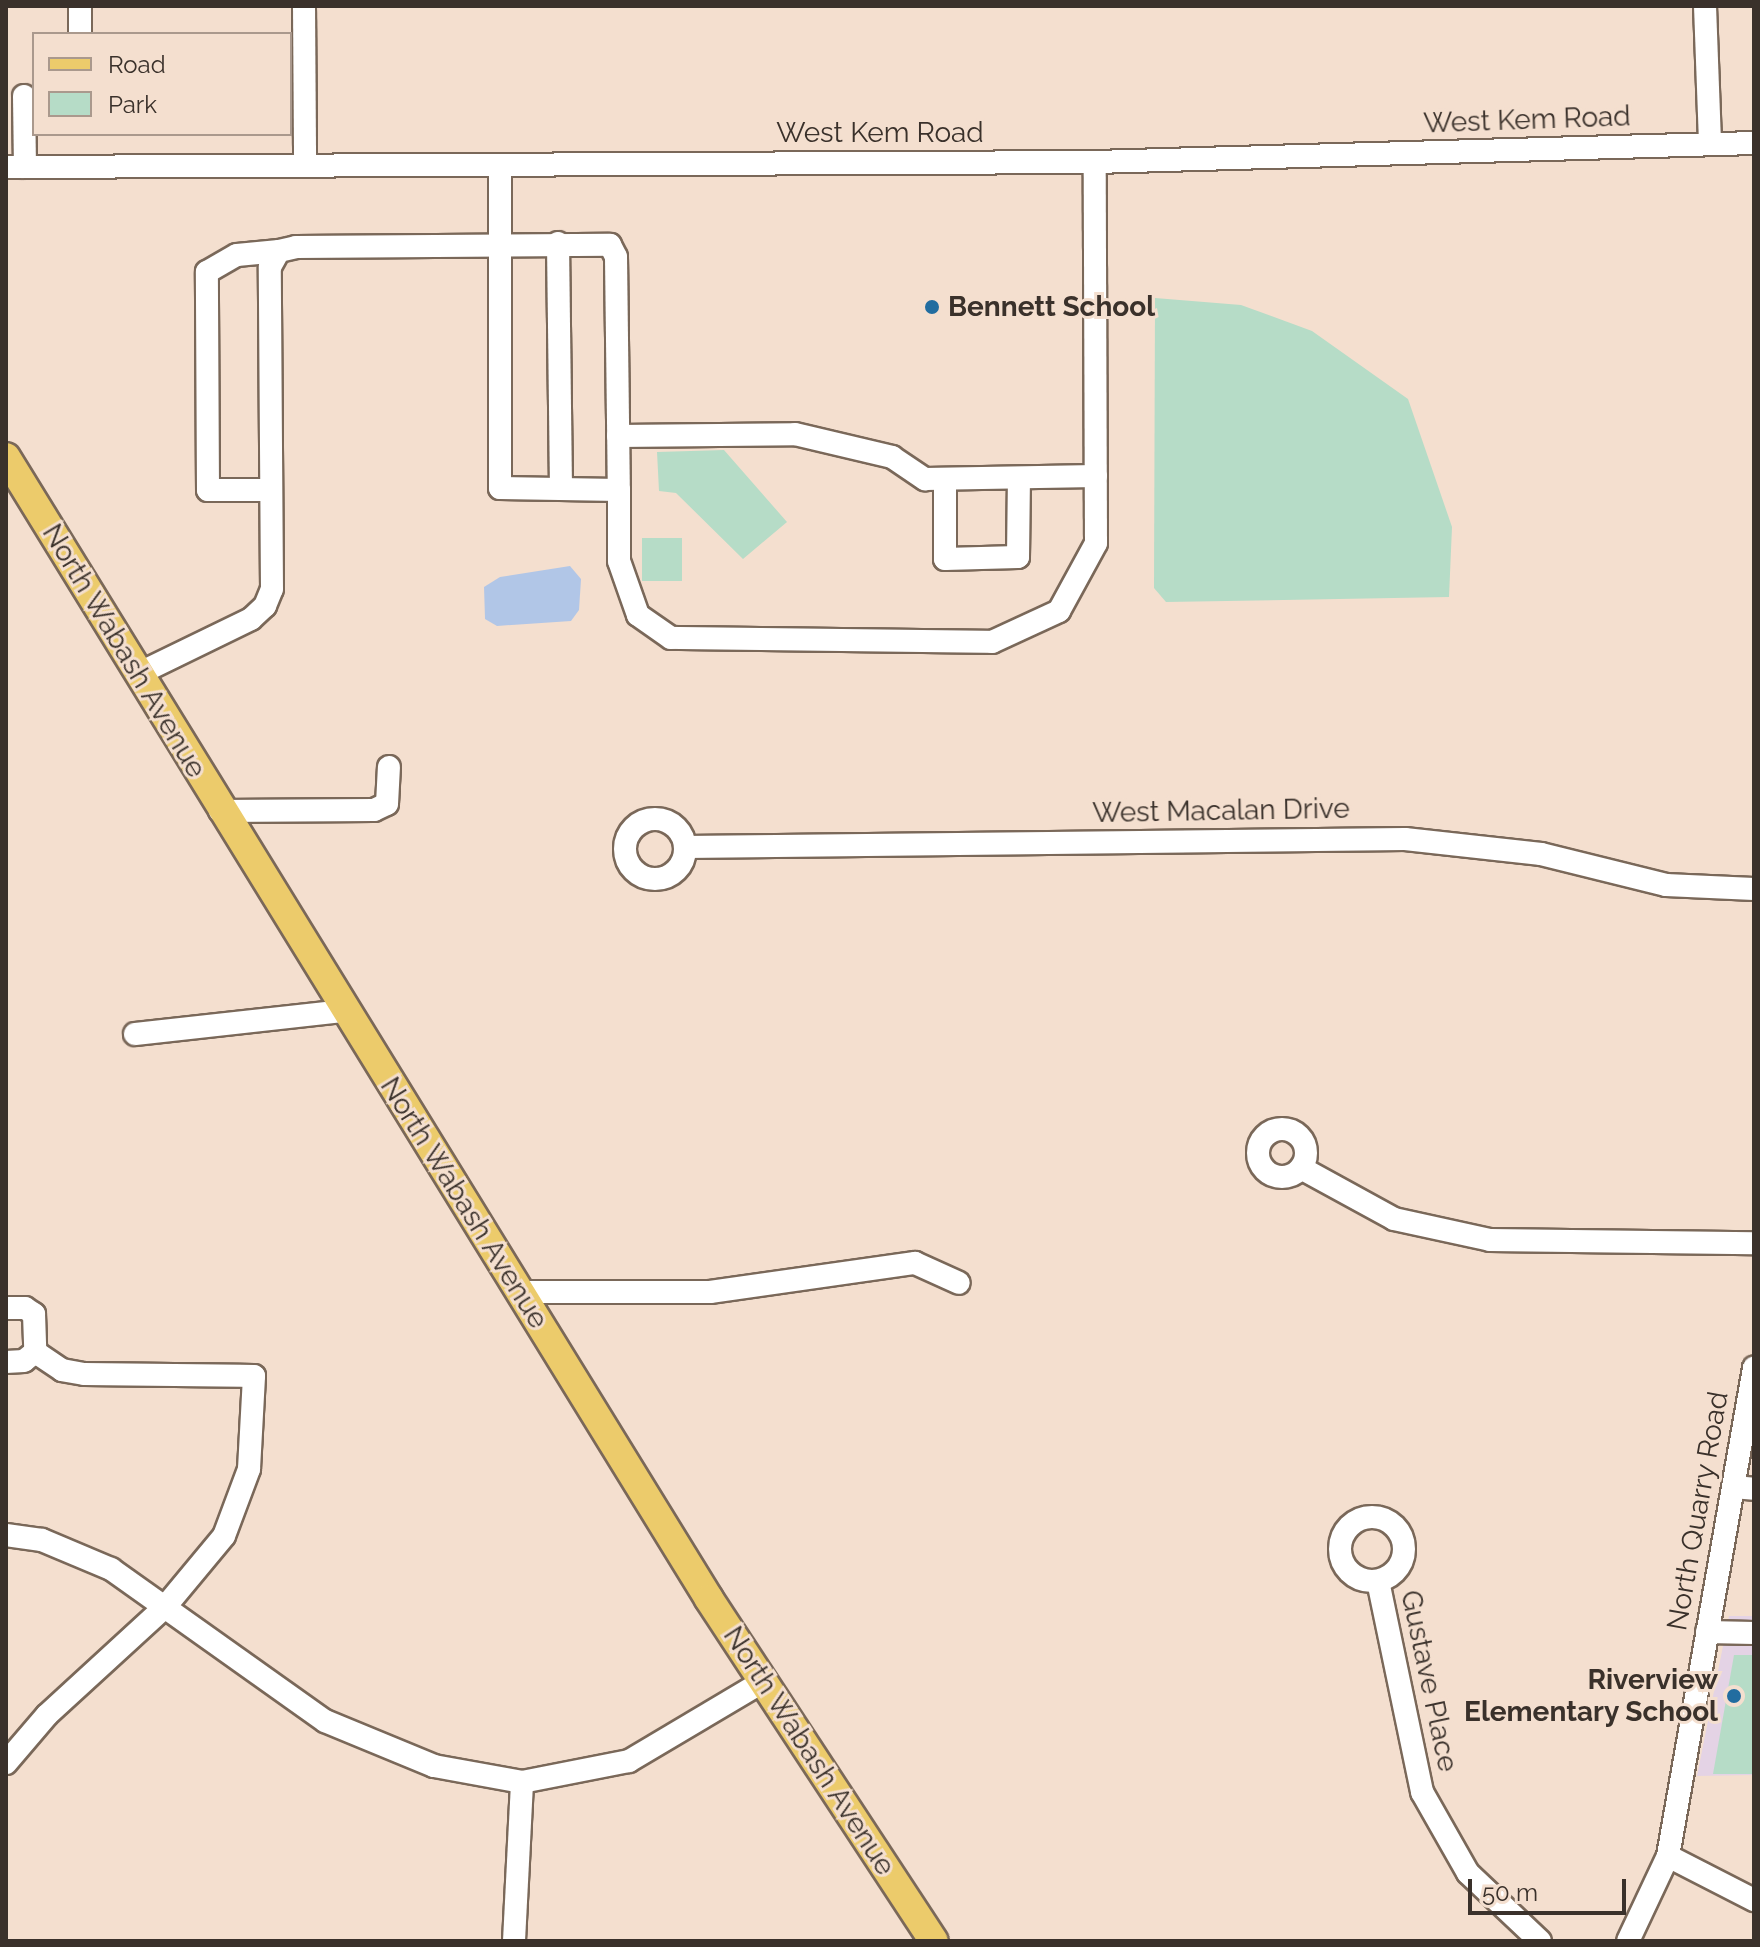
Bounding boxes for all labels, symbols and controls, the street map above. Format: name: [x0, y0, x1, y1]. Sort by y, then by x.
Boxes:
legend: [32, 32, 292, 136]
text: Road: [108, 50, 166, 79]
text: Park: [108, 90, 157, 119]
street label: West Kem Road: [1423, 100, 1631, 140]
street label: West Kem Road: [776, 116, 984, 150]
place label: Bennett School: [948, 290, 1155, 324]
marker: Bennett School: [923, 298, 941, 316]
street label: North Wabash Avenue: [35, 517, 213, 785]
street label: West Macalan Drive: [1092, 792, 1350, 830]
street label: North Wabash Avenue: [373, 1070, 555, 1336]
street label: North Quarry Road: [1660, 1389, 1736, 1633]
street label: Gustave Place: [1393, 1587, 1465, 1775]
street label: North Wabash Avenue: [716, 1620, 902, 1882]
place label: Riverview Elementary School: [1463, 1663, 1718, 1729]
marker: Riverview Elementary School: [1725, 1687, 1743, 1705]
scale bar: [1472, 1863, 1630, 1913]
text: 50 m: [1482, 1878, 1538, 1907]

